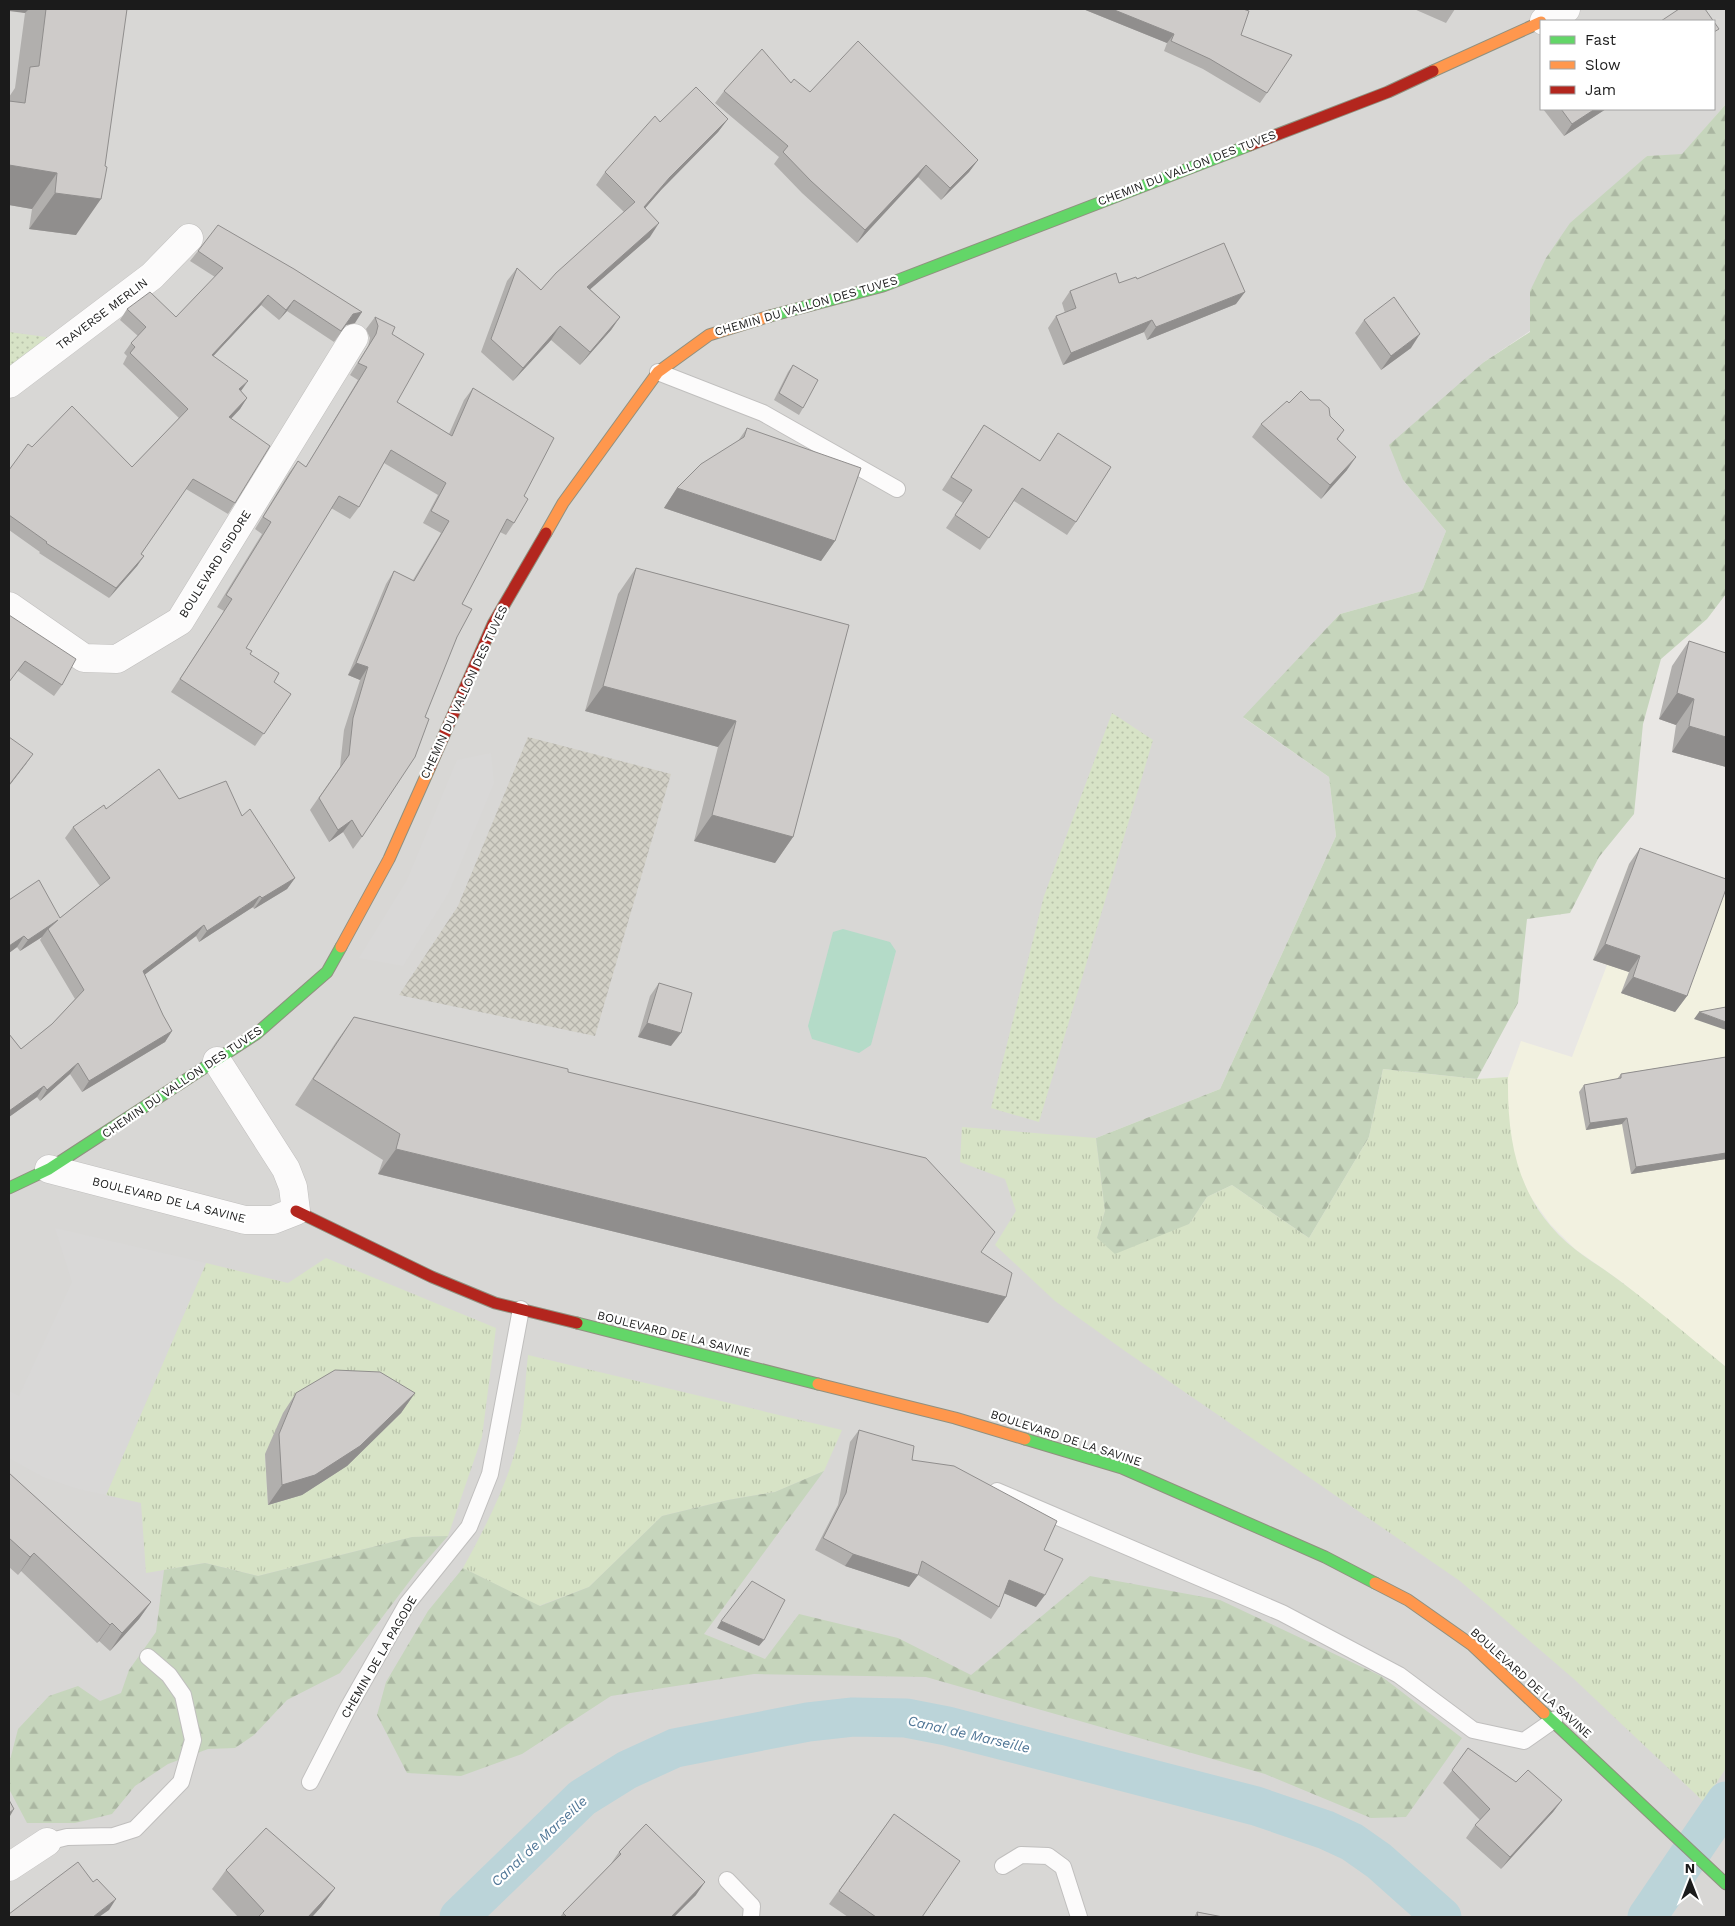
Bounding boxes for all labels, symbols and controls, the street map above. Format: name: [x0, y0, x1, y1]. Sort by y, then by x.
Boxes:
legend: [1540, 20, 1715, 110]
text: Fast: [1585, 31, 1617, 49]
text: Slow: [1585, 56, 1621, 74]
text: Jam: [1585, 81, 1616, 99]
street label: CHEMIN DU VALLON DES TUVES: [1096, 127, 1278, 209]
street label: CHEMIN DU VALLON DES TUVES: [713, 273, 899, 339]
street label: TRAVERSE MERLIN: [54, 275, 150, 353]
street label: BOULEVARD ISIDORE: [176, 507, 254, 620]
street label: CHEMIN DU VALLON DES TUVES: [418, 603, 510, 781]
street label: CHEMIN DU VALLON DES TUVES: [99, 1023, 265, 1141]
street label: BOULEVARD DE LA SAVINE: [91, 1174, 247, 1226]
street label: BOULEVARD DE LA SAVINE: [596, 1308, 752, 1360]
street label: BOULEVARD DE LA SAVINE: [989, 1407, 1143, 1469]
street label: CHEMIN DE LA PAGODE: [338, 1593, 420, 1721]
street label: BOULEVARD DE LA SAVINE: [1468, 1625, 1594, 1741]
water label: Canal de Marseille: [906, 1712, 1032, 1756]
water label: Canal de Marseille: [488, 1792, 590, 1890]
north arrow: [1665, 1856, 1715, 1906]
text: N: [1685, 1860, 1695, 1876]

